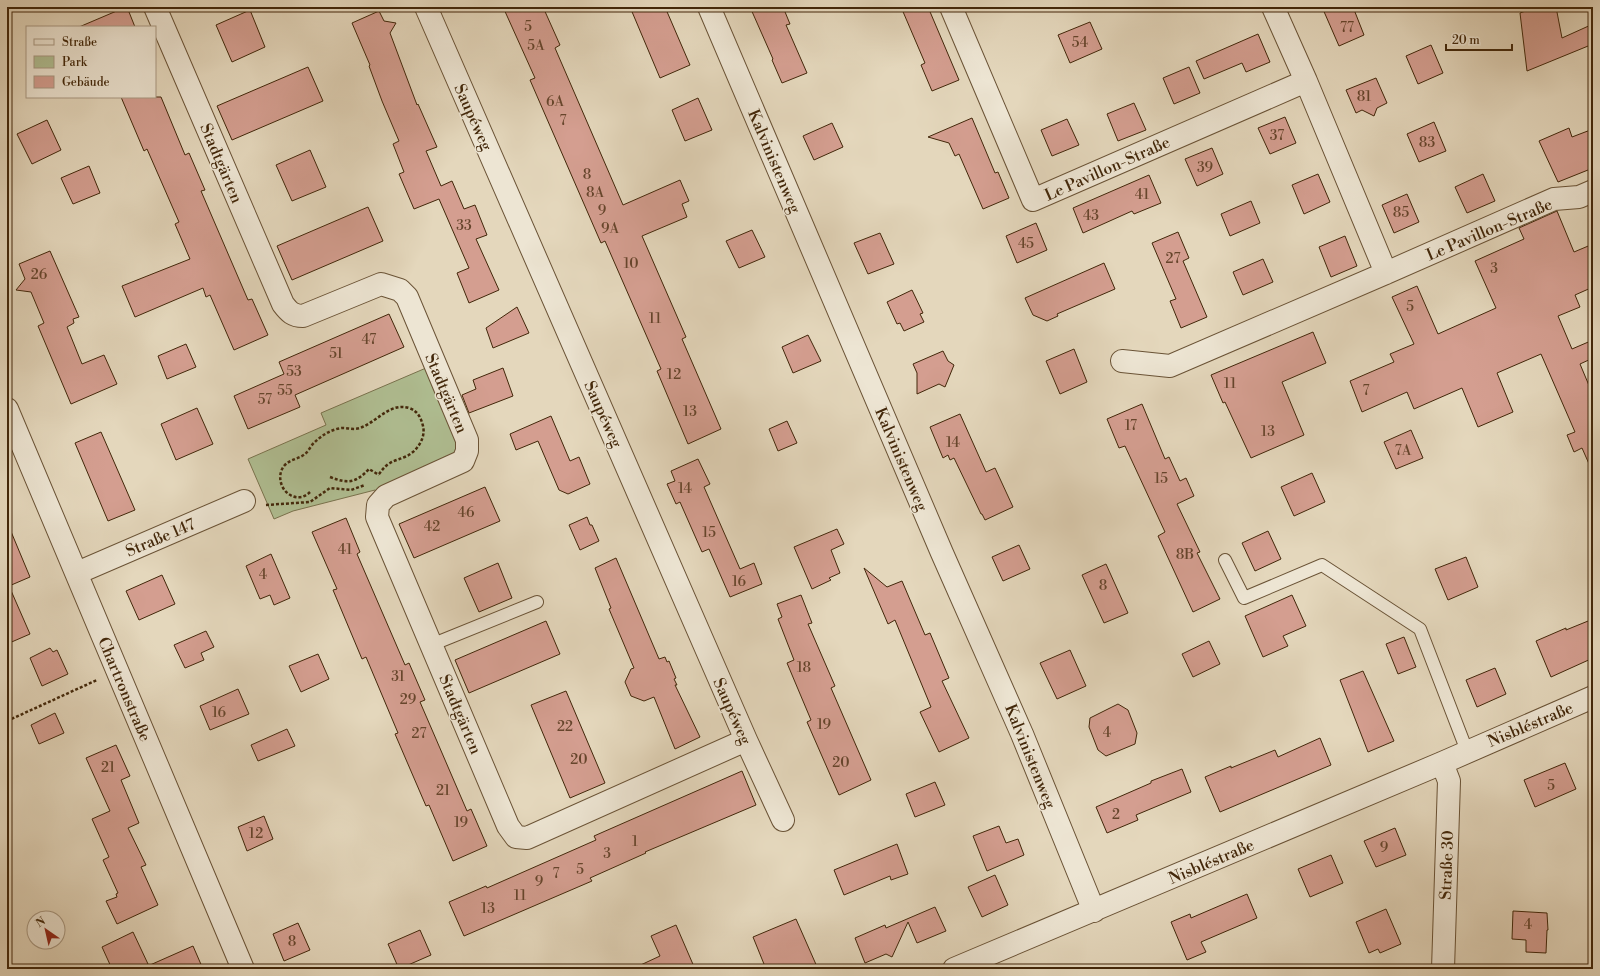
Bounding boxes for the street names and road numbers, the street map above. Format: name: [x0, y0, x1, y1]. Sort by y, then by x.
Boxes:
street label: Saupéweg: [450, 81, 497, 155]
street label: Kalvinistenweg: [743, 106, 805, 217]
street label: Stadtgärten: [195, 120, 247, 207]
street label: Le Pavillon-Straße: [1042, 132, 1173, 205]
street label: Le Pavillon-Straße: [1423, 194, 1555, 265]
street label: Stadtgärten: [420, 350, 472, 437]
street label: Saupéweg: [580, 378, 627, 452]
street label: Kalvinistenweg: [870, 404, 932, 515]
street label: Straße 147: [123, 514, 198, 561]
street label: Chartronstraße: [93, 634, 155, 745]
street label: Stadtgärten: [434, 671, 486, 758]
street label: Saupéweg: [709, 675, 756, 749]
street label: Nisbléstraße: [1485, 698, 1576, 752]
street label: Kalvinistenweg: [1000, 701, 1060, 812]
street label: Straße 30: [1436, 830, 1458, 900]
street label: Nisbléstraße: [1166, 835, 1257, 889]

